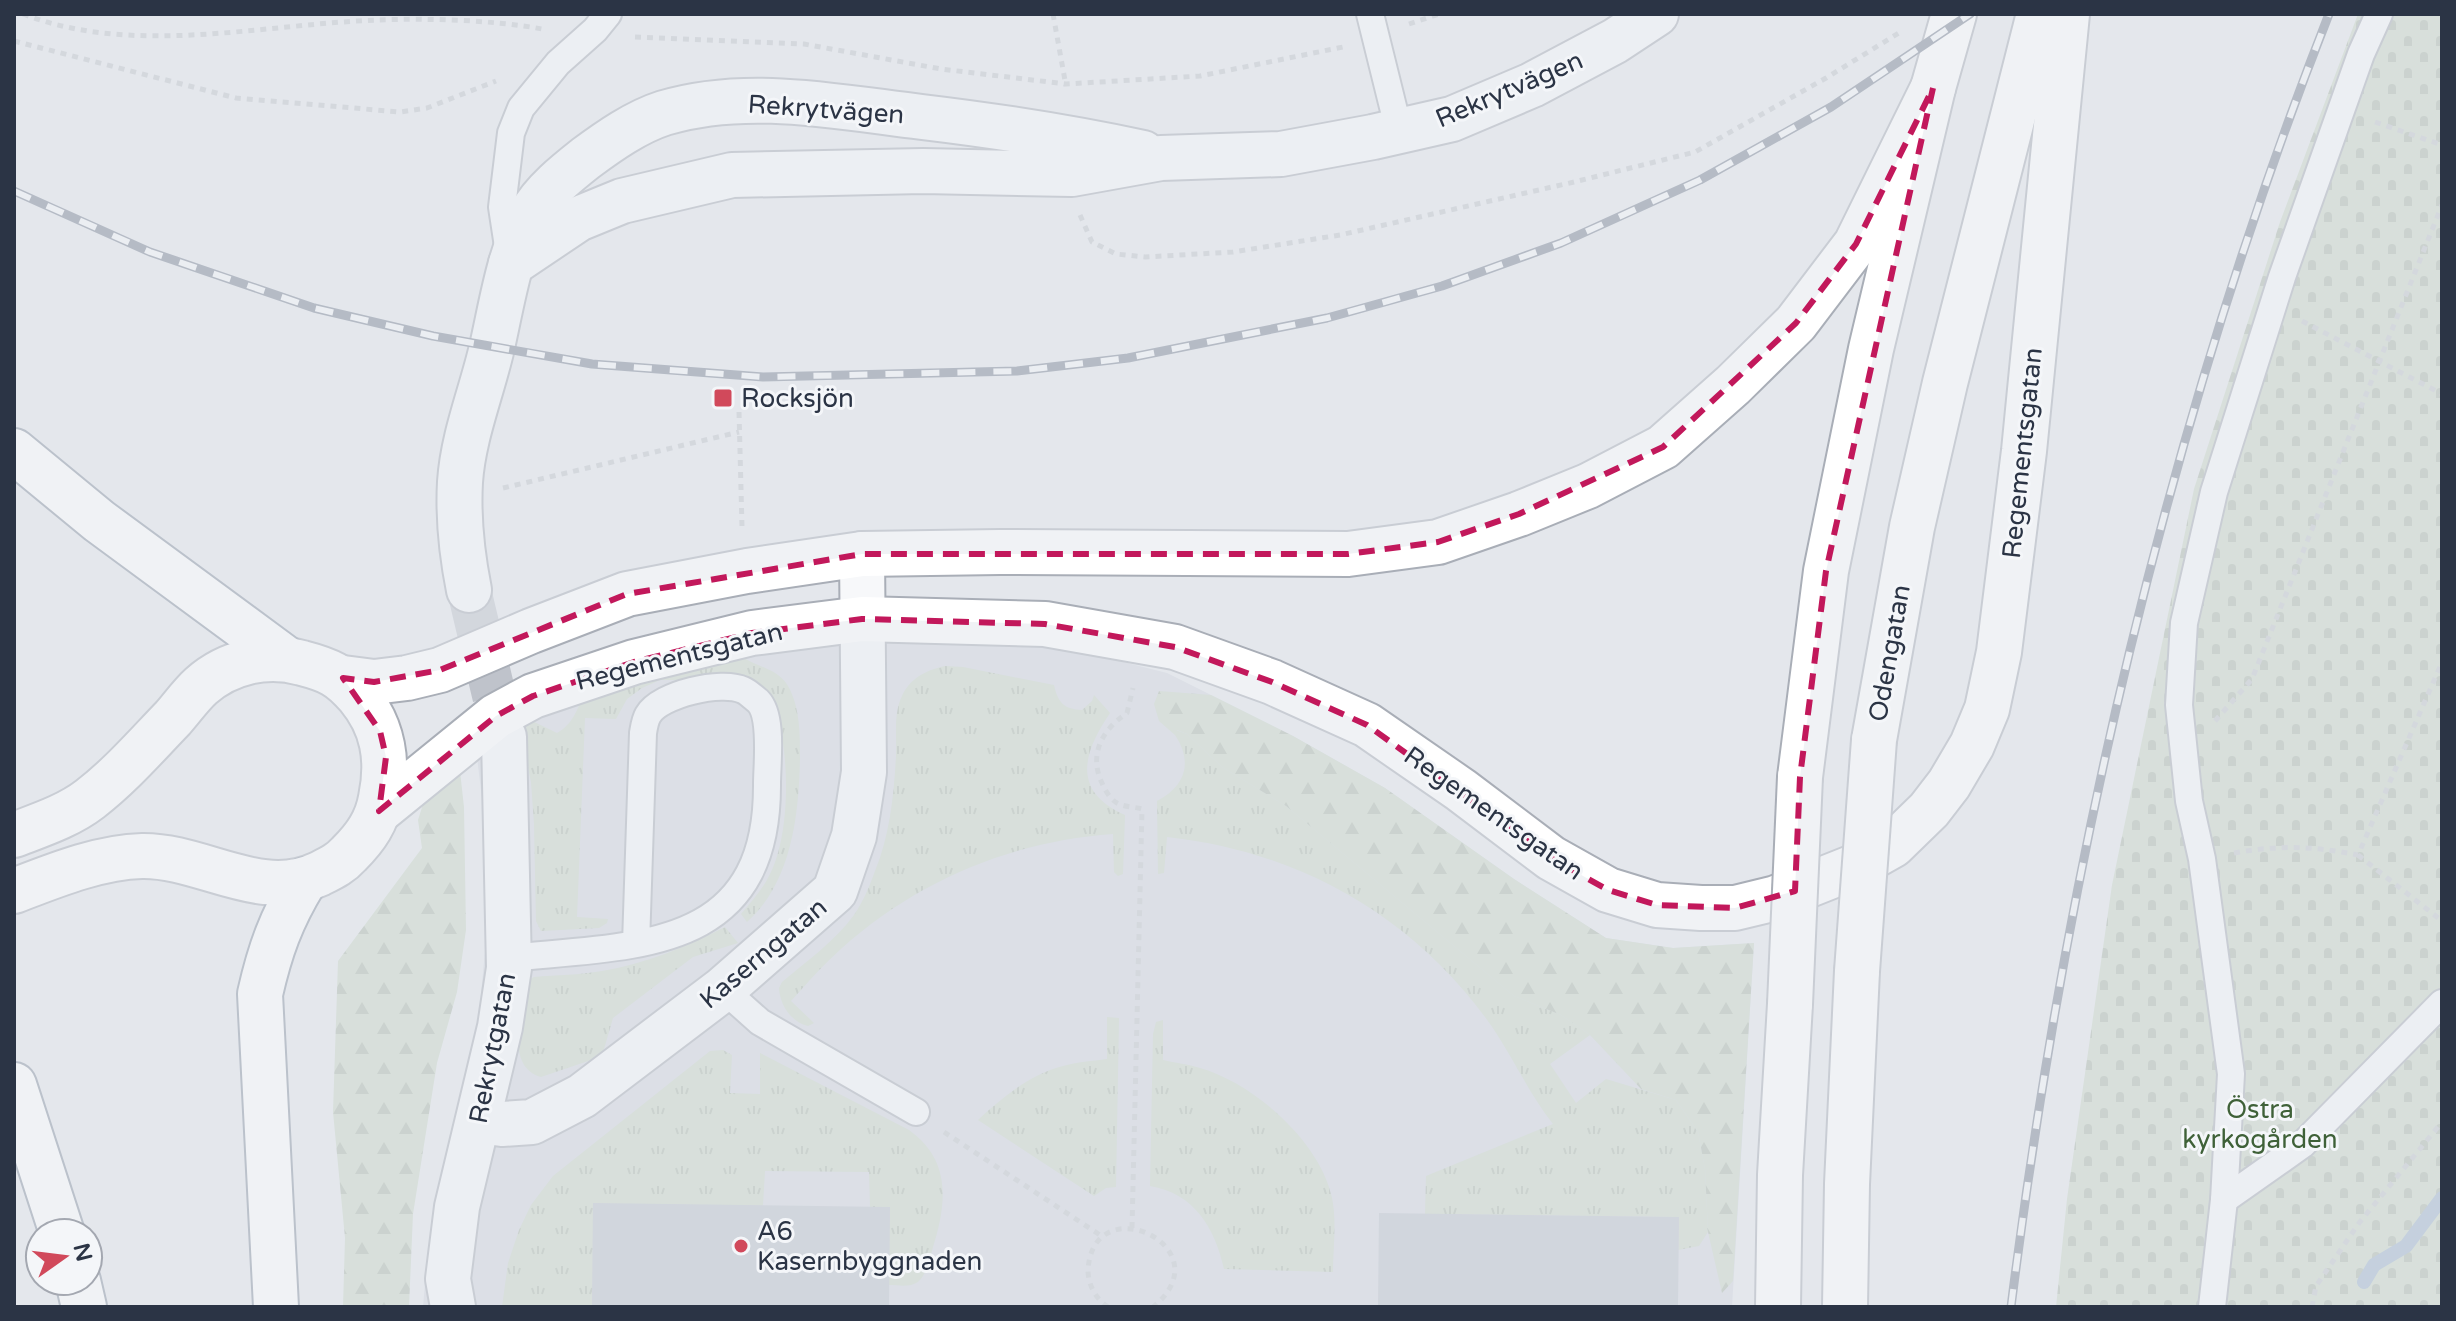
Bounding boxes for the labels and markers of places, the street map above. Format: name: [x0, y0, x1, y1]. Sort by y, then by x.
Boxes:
place label: Rocksjön: [741, 383, 854, 414]
marker: Rocksjön: [712, 387, 734, 409]
place label: A6 Kasernbyggnaden: [757, 1216, 982, 1277]
marker: A6 Kasernbyggnaden: [732, 1237, 750, 1255]

